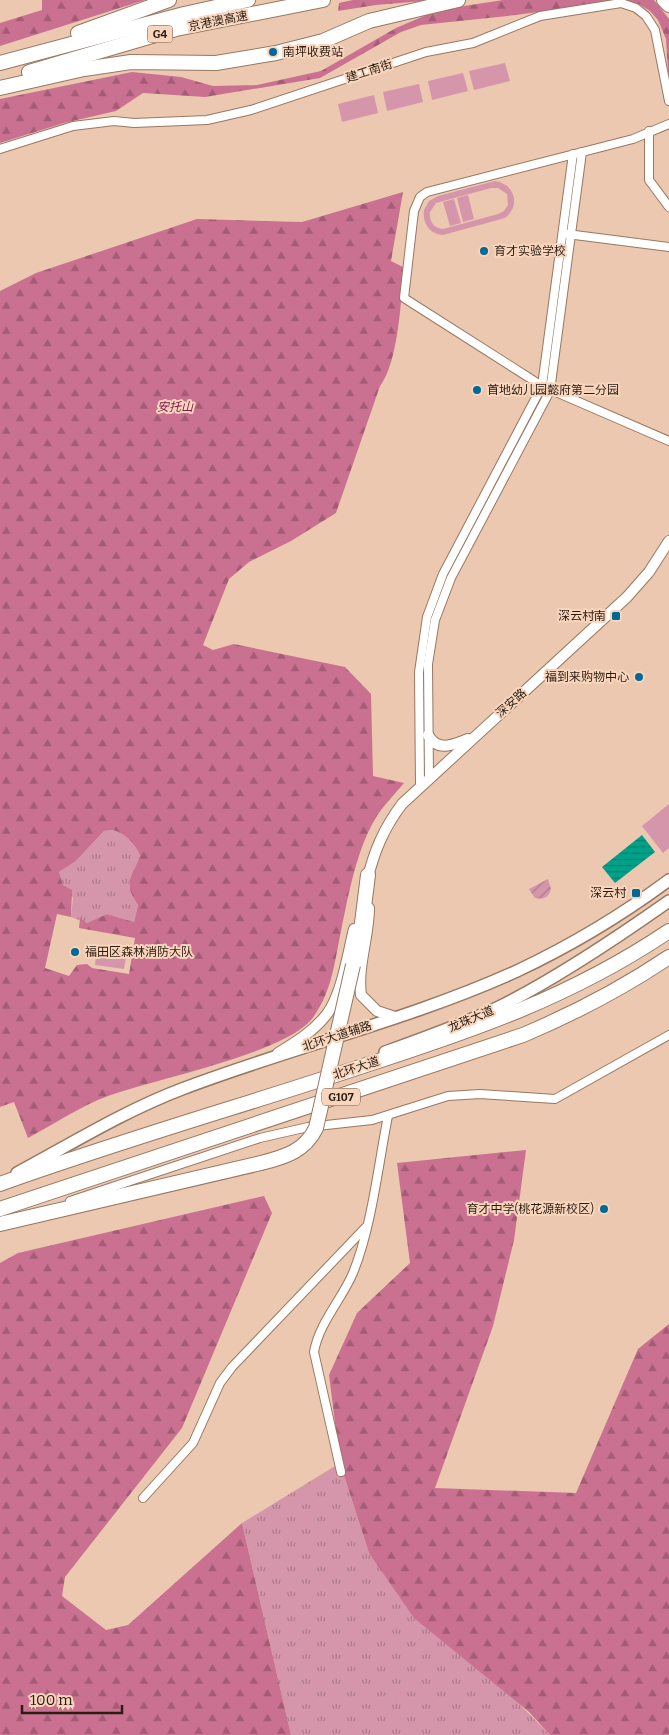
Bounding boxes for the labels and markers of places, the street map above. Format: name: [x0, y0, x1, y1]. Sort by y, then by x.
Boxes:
place label: 南坪收费站: [283, 45, 343, 59]
marker: 南坪收费站: [267, 46, 279, 58]
place label: 育才实验学校: [494, 244, 566, 258]
marker: 育才实验学校: [478, 245, 490, 257]
place label: 首地幼儿园懿府第二分园: [487, 383, 619, 397]
marker: 首地幼儿园懿府第二分园: [471, 384, 483, 396]
place label: 深云村南: [558, 609, 606, 623]
marker: 深云村南: [610, 610, 622, 622]
place label: 福到来购物中心: [545, 670, 629, 684]
marker: 福到来购物中心: [633, 671, 645, 683]
place label: 深云村: [590, 886, 627, 900]
marker: 深云村: [630, 887, 642, 899]
place label: 福田区森林消防大队: [85, 945, 193, 959]
marker: 福田区森林消防大队: [69, 946, 81, 958]
place label: 育才中学(桃花源新校区): [467, 1201, 594, 1216]
marker: 育才中学(桃花源新校区): [598, 1203, 610, 1215]

